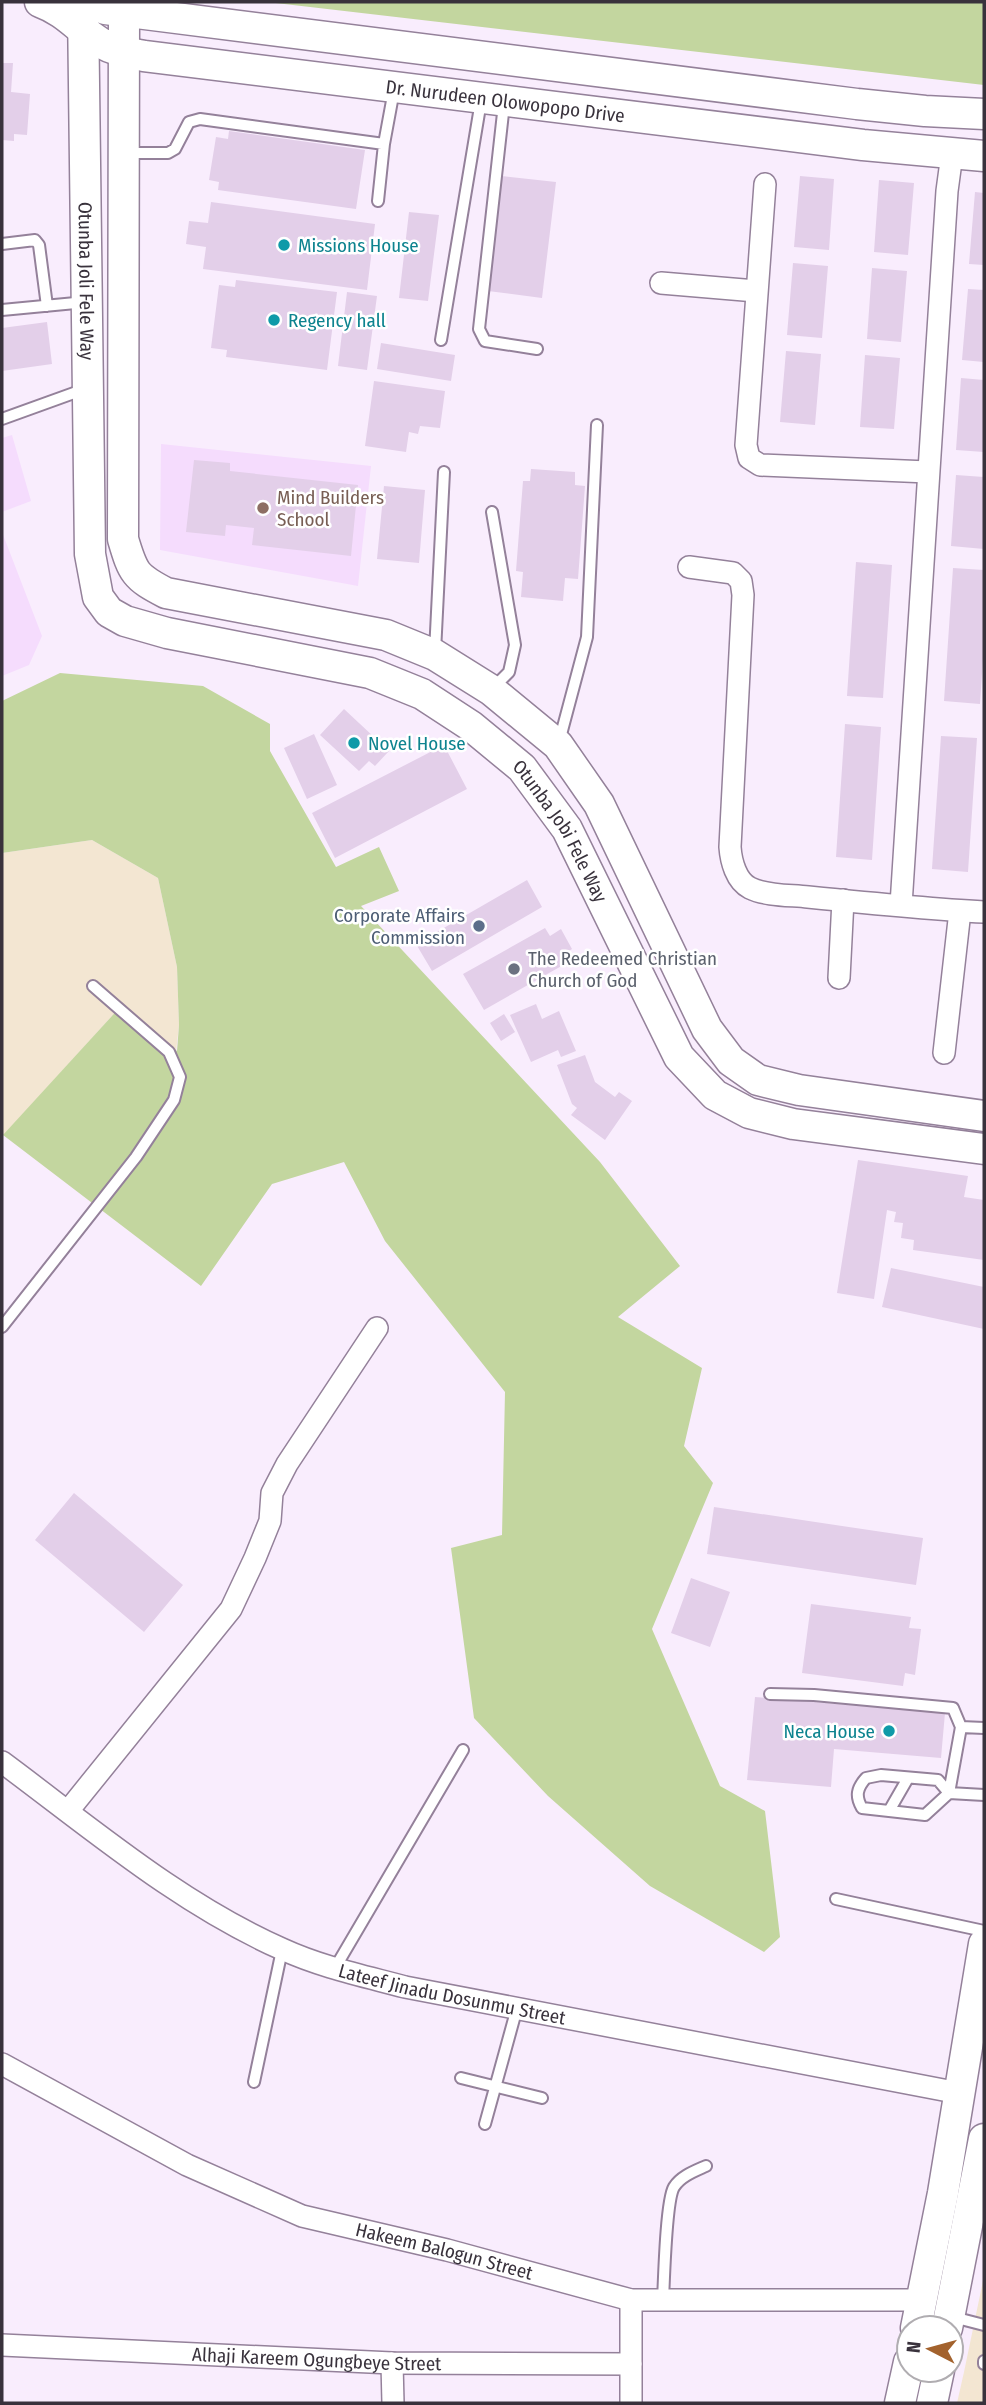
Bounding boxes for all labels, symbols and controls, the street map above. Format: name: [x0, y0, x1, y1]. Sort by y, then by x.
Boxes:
street label: Dr. Nurudeen Olowopopo Drive: [385, 75, 626, 127]
street label: Otunba Joli Fele Way: [74, 202, 99, 361]
place label: Missions House: [298, 234, 419, 257]
marker: Missions House: [276, 237, 292, 253]
place label: Regency hall: [288, 309, 386, 332]
marker: Regency hall: [266, 312, 282, 328]
place label: Mind Builders School: [277, 486, 384, 531]
marker: Mind Builders School: [255, 500, 271, 516]
place label: Novel House: [368, 732, 466, 755]
marker: Novel House: [346, 735, 362, 751]
street label: Otunba Jobi Fele Way: [509, 754, 613, 906]
place label: Corporate Affairs Commission: [334, 904, 465, 949]
marker: Corporate Affairs Commission: [471, 918, 487, 934]
place label: The Redeemed Christian Church of God: [528, 947, 717, 992]
marker: The Redeemed Christian Church of God: [506, 961, 522, 977]
place label: Neca House: [783, 1720, 875, 1743]
marker: Neca House: [881, 1723, 897, 1739]
street label: Lateef Jinadu Dosunmu Street: [336, 1959, 568, 2029]
street label: Hakeem Balogun Street: [353, 2217, 536, 2284]
north arrow: [895, 2314, 965, 2384]
text: N: [902, 2340, 926, 2354]
street label: Alhaji Kareem Ogungbeye Street: [192, 2342, 442, 2375]

